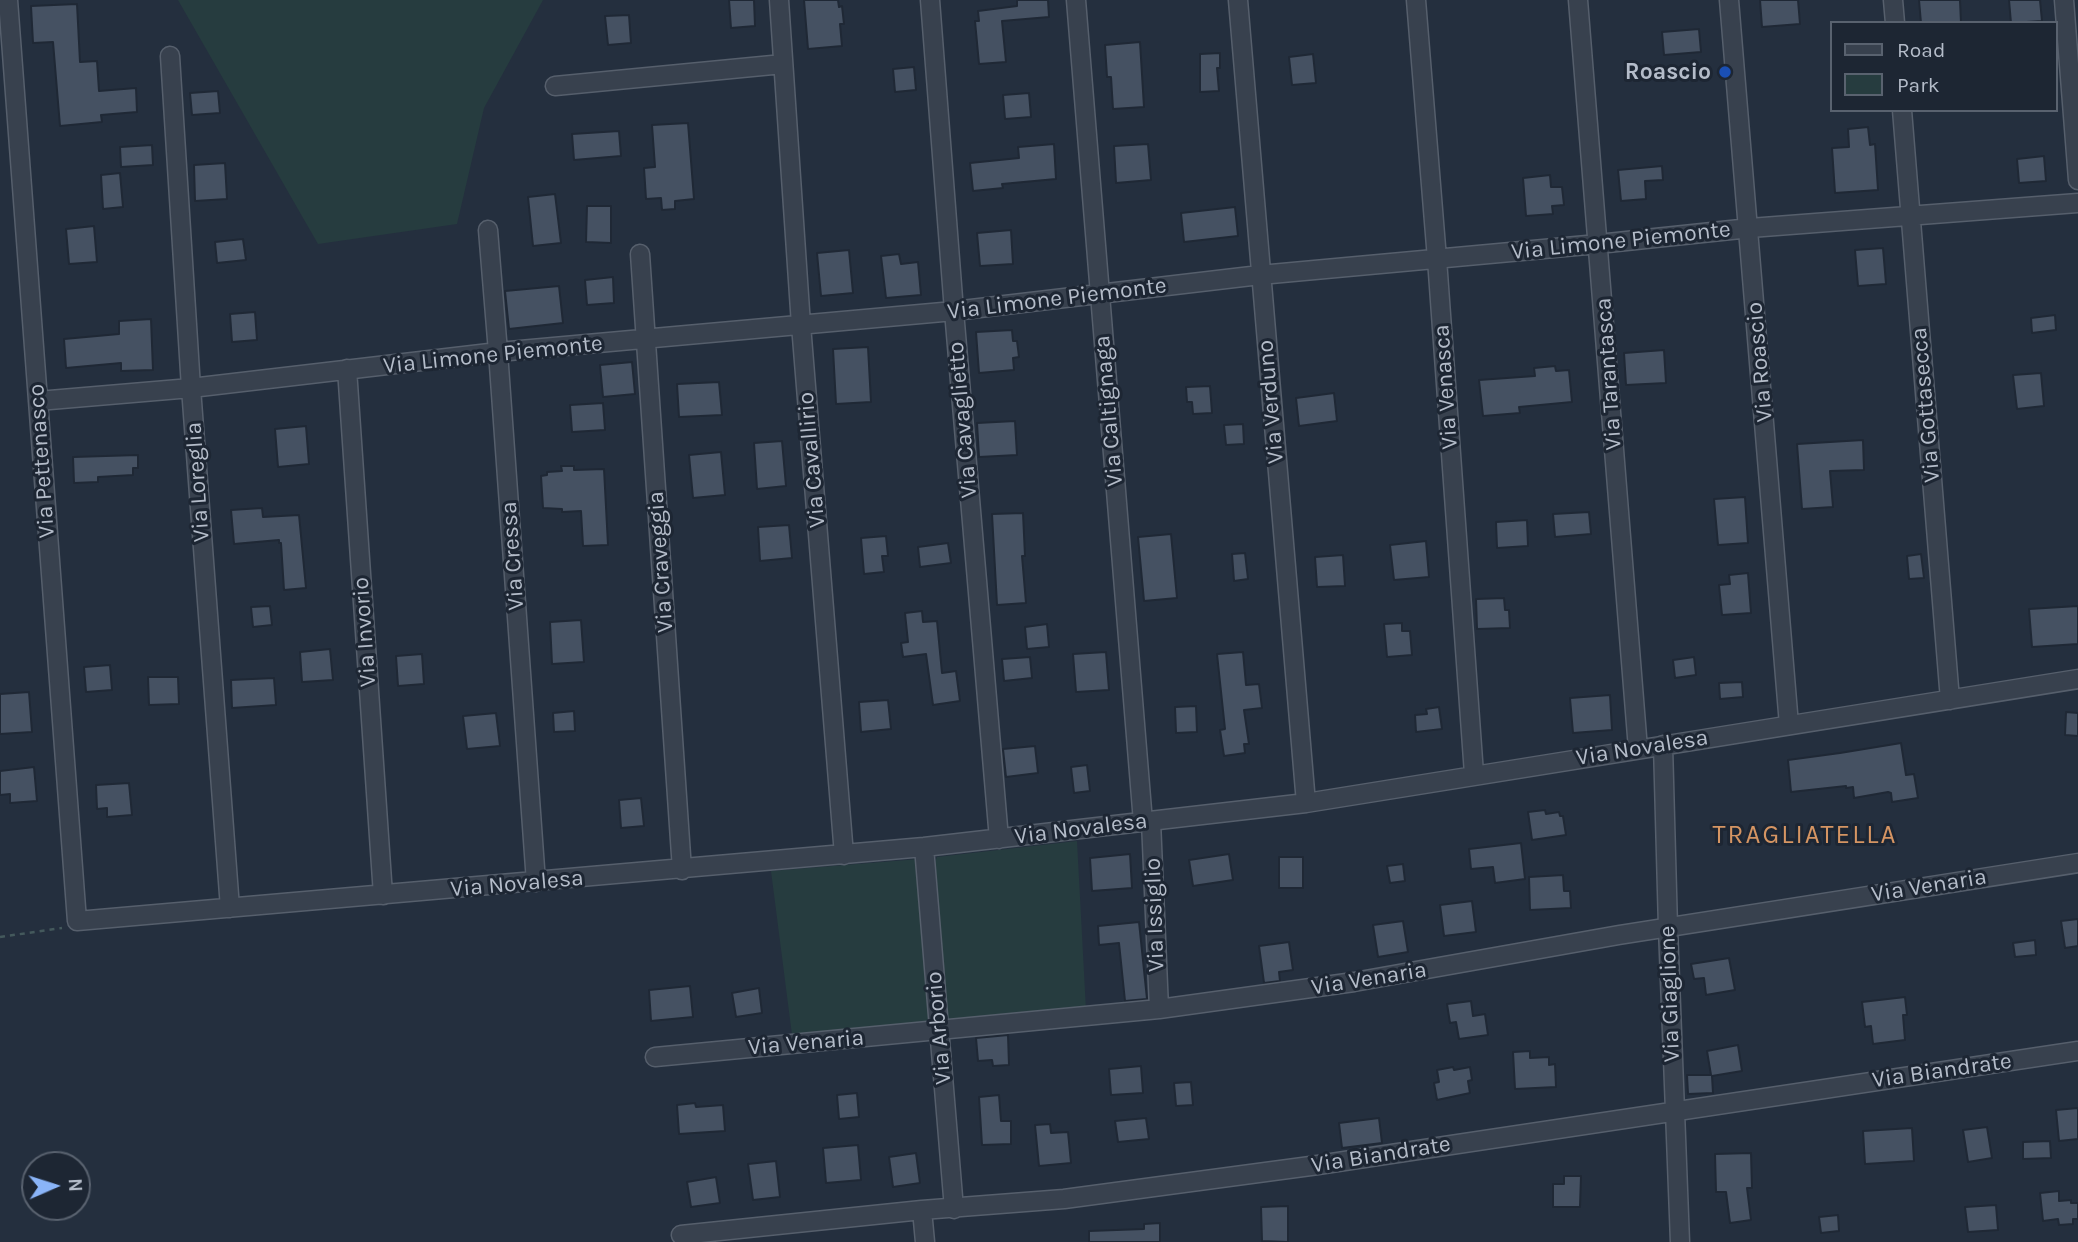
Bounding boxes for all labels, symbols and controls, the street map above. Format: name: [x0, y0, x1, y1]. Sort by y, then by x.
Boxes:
legend: [1829, 21, 2057, 112]
text: Road: [1897, 38, 1945, 62]
place label: Roascio: [1625, 58, 1711, 86]
marker: Roascio: [1717, 64, 1733, 80]
text: Park: [1897, 73, 1940, 97]
street label: Via Limone Piemonte: [1510, 216, 1732, 266]
street label: Via Limone Piemonte: [946, 272, 1168, 326]
street label: Via Tarantasca: [1590, 297, 1628, 451]
street label: Via Roascio: [1741, 301, 1779, 423]
street label: Via Venasca: [1428, 324, 1464, 450]
street label: Via Gottasecca: [1905, 326, 1947, 484]
street label: Via Limone Piemonte: [382, 330, 604, 380]
street label: Via Caltignaga: [1089, 334, 1129, 488]
street label: Via Verduno: [1252, 339, 1290, 465]
street label: Via Cavaglietto: [942, 341, 984, 499]
street label: Via Pettenasco: [23, 383, 61, 539]
street label: Via Cavallirio: [792, 391, 832, 529]
street label: Via Loreglia: [180, 421, 216, 543]
street label: Via Craveggia: [642, 490, 680, 634]
street label: Via Cressa: [495, 501, 531, 611]
street label: Via Invorio: [347, 576, 383, 688]
street label: Via Novalesa: [1574, 724, 1710, 772]
street label: Via Novalesa: [1013, 807, 1149, 851]
district label: TRAGLIATELLA: [1714, 820, 1896, 852]
street label: Via Issiglio: [1139, 857, 1171, 973]
street label: Via Venaria: [1869, 863, 1989, 909]
street label: Via Novalesa: [449, 864, 585, 904]
street label: Via Giaglione: [1654, 925, 1686, 1063]
street label: Via Venaria: [1309, 956, 1429, 1002]
street label: Via Arborio: [920, 970, 958, 1086]
street label: Via Venaria: [747, 1024, 865, 1062]
street label: Via Biandrate: [1870, 1048, 2014, 1094]
street label: Via Biandrate: [1309, 1130, 1453, 1180]
north arrow: [21, 1151, 91, 1221]
text: N: [64, 1178, 86, 1192]

